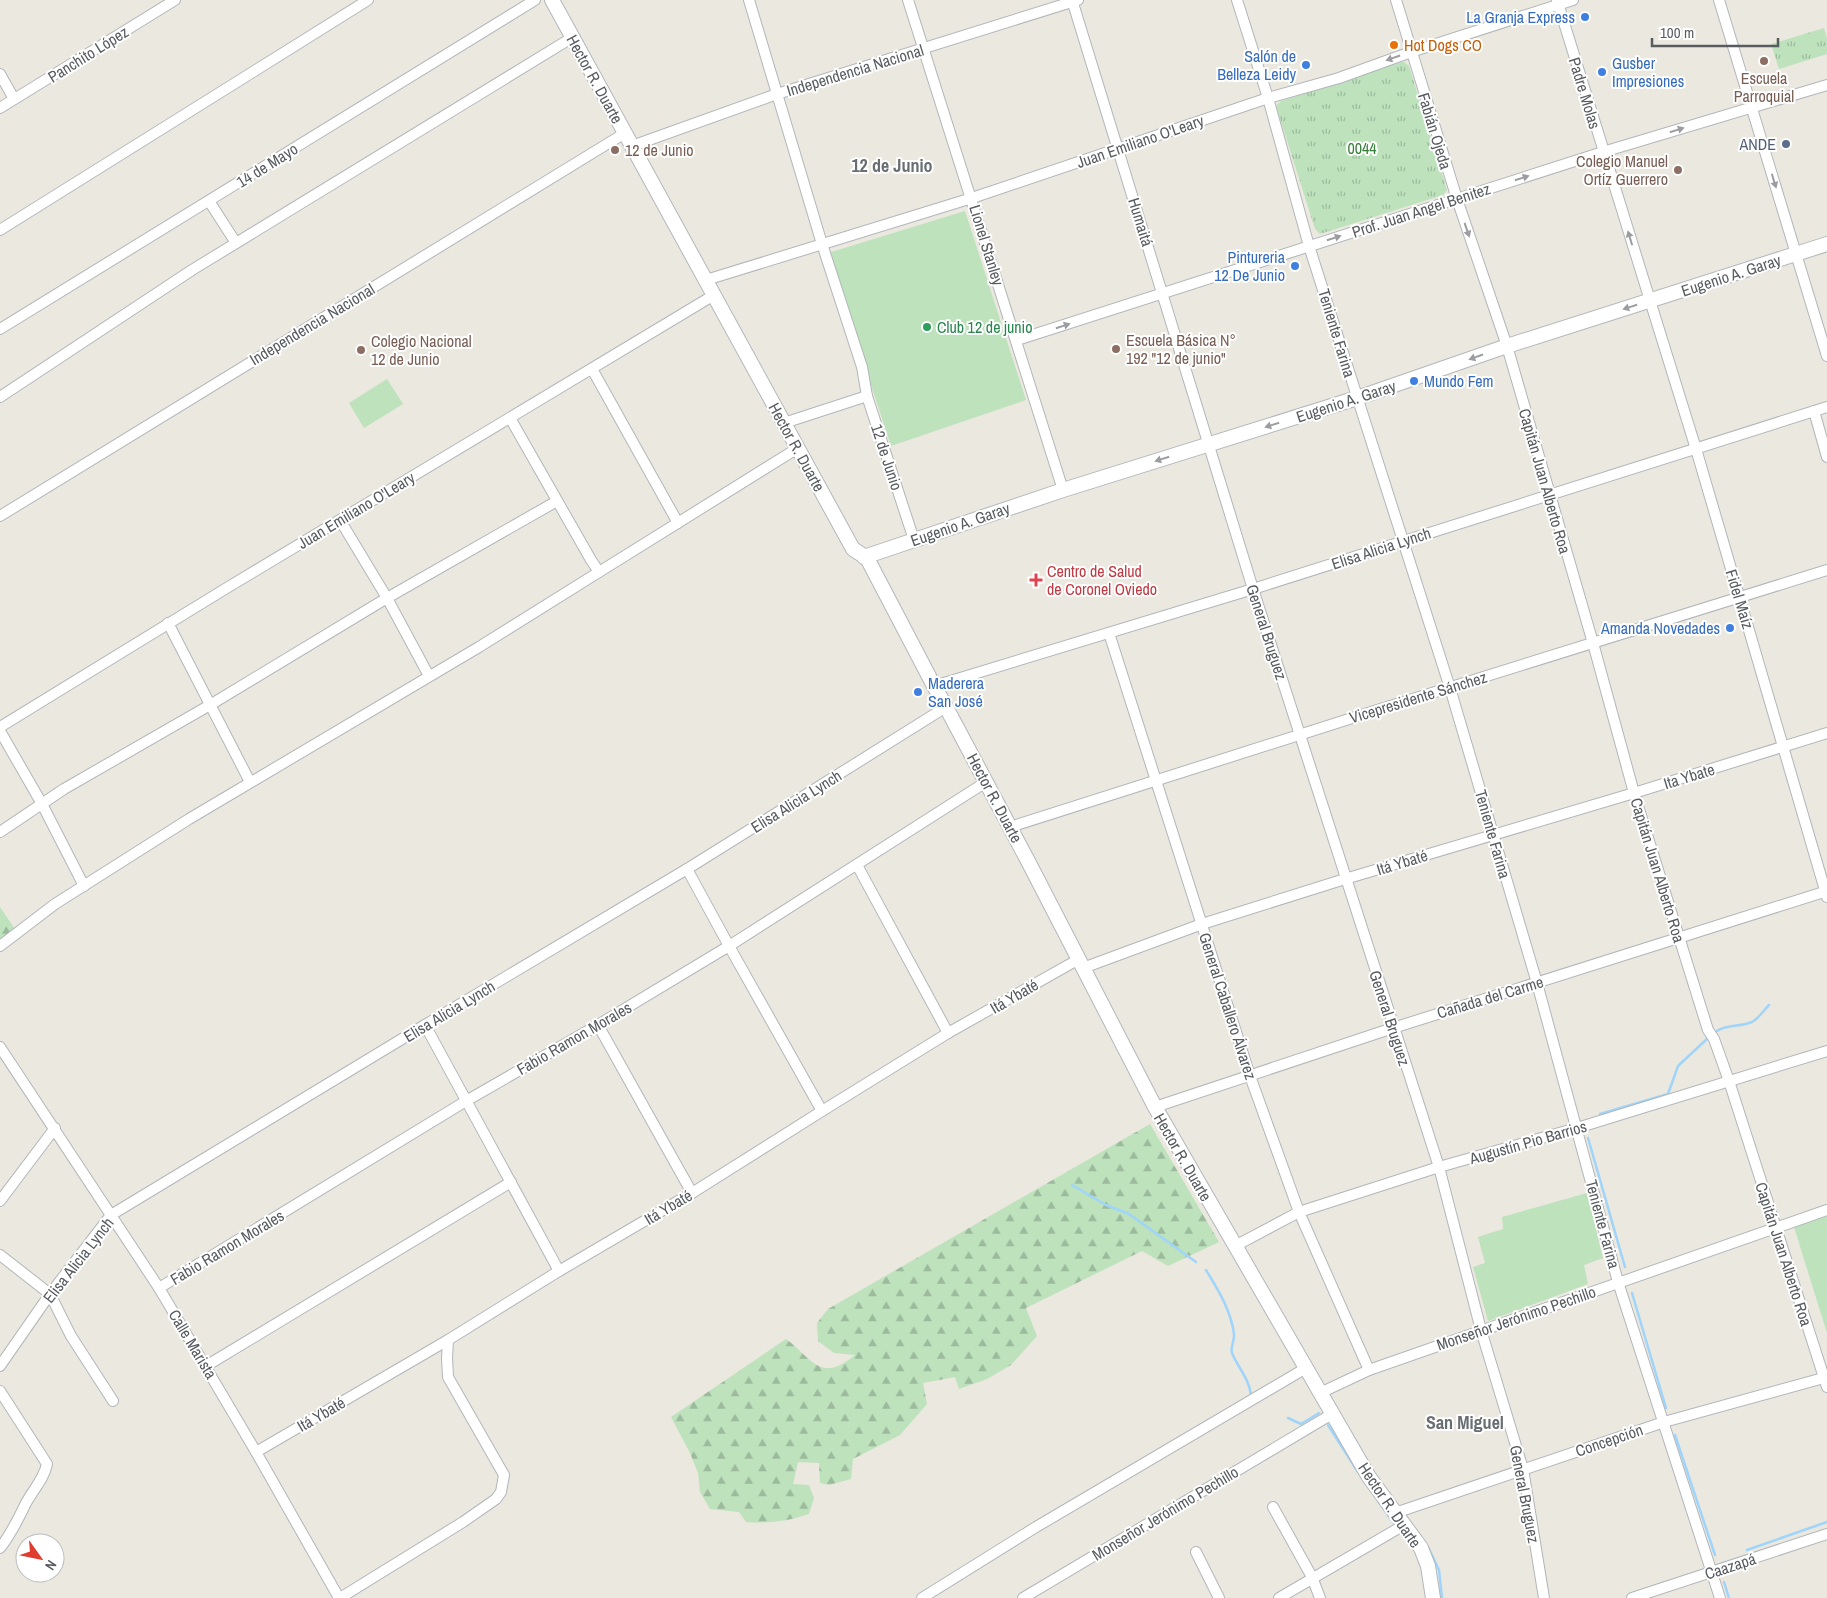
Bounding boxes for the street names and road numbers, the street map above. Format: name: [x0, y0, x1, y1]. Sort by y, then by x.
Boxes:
street label: Panchito López: [44, 20, 133, 87]
street label: Hector R. Duarte: [562, 31, 628, 127]
street label: Independencia Nacional: [784, 39, 926, 101]
street label: Padre Molas: [1564, 55, 1606, 131]
street label: Fabián Ojeda: [1413, 90, 1457, 173]
street label: Juan Emiliano O'Leary: [1074, 109, 1207, 173]
street label: 14 de Mayo: [232, 138, 302, 192]
street label: Prof. Juan Angel Benitez: [1349, 177, 1493, 243]
street label: Humaitá: [1123, 195, 1159, 250]
street label: Lionel Stanley: [964, 202, 1010, 288]
street label: Eugenio A. Garay: [1678, 248, 1784, 301]
street label: Independencia Nacional: [245, 278, 379, 370]
street label: Teniente Farina: [1313, 286, 1361, 381]
street label: Eugenio A. Garay: [1293, 374, 1399, 427]
street label: Hector R. Duarte: [764, 399, 830, 495]
street label: Capitán Juan Alberto Roa: [1514, 406, 1576, 557]
street label: 12 de Junio: [866, 421, 908, 493]
street label: Juan Emiliano O'Leary: [293, 466, 419, 554]
street label: Eugenio A. Garay: [907, 497, 1013, 551]
street label: Elisa Alicia Lynch: [1329, 522, 1433, 574]
street label: Fidel Maíz: [1721, 566, 1760, 632]
street label: General Bruguez: [1241, 581, 1293, 683]
street label: Vicepresidente Sánchez: [1347, 665, 1490, 728]
street label: Hector R. Duarte: [962, 749, 1028, 847]
street label: Ita Ybate: [1661, 758, 1717, 794]
street label: Elisa Alicia Lynch: [746, 764, 846, 838]
street label: Teniente Farina: [1470, 787, 1516, 882]
street label: Capitán Juan Alberto Roa: [1626, 795, 1691, 946]
street label: Itá Ybaté: [1374, 844, 1430, 880]
street label: General Caballero Álvarez: [1194, 930, 1262, 1083]
street label: General Bruguez: [1364, 967, 1416, 1069]
street label: Cañada del Carme: [1434, 970, 1546, 1024]
street label: Itá Ybaté: [986, 973, 1042, 1019]
street label: Elisa Alicia Lynch: [399, 975, 499, 1047]
street label: Fabio Ramon Morales: [513, 996, 635, 1080]
street label: Hector R. Duarte: [1149, 1109, 1217, 1205]
street label: Augustín Pio Barrios: [1466, 1115, 1589, 1170]
street label: Teniente Farina: [1581, 1177, 1626, 1272]
street label: Capitán Juan Alberto Roa: [1750, 1179, 1818, 1330]
street label: Itá Ybaté: [640, 1184, 696, 1230]
street label: Fabio Ramon Morales: [166, 1204, 288, 1290]
street label: Elisa Alicia Lynch: [38, 1213, 118, 1307]
street label: Monseñor Jerónimo Pechillo: [1433, 1280, 1599, 1356]
street label: Calle Marista: [164, 1305, 223, 1383]
street label: Itá Ybaté: [293, 1391, 349, 1437]
street label: Concepción: [1572, 1418, 1646, 1462]
street label: General Bruguez: [1505, 1443, 1545, 1545]
street label: Hector R. Duarte: [1353, 1458, 1427, 1552]
street label: Monseñor Jerónimo Pechillo: [1088, 1461, 1242, 1565]
street label: Caazapá: [1702, 1547, 1759, 1585]

